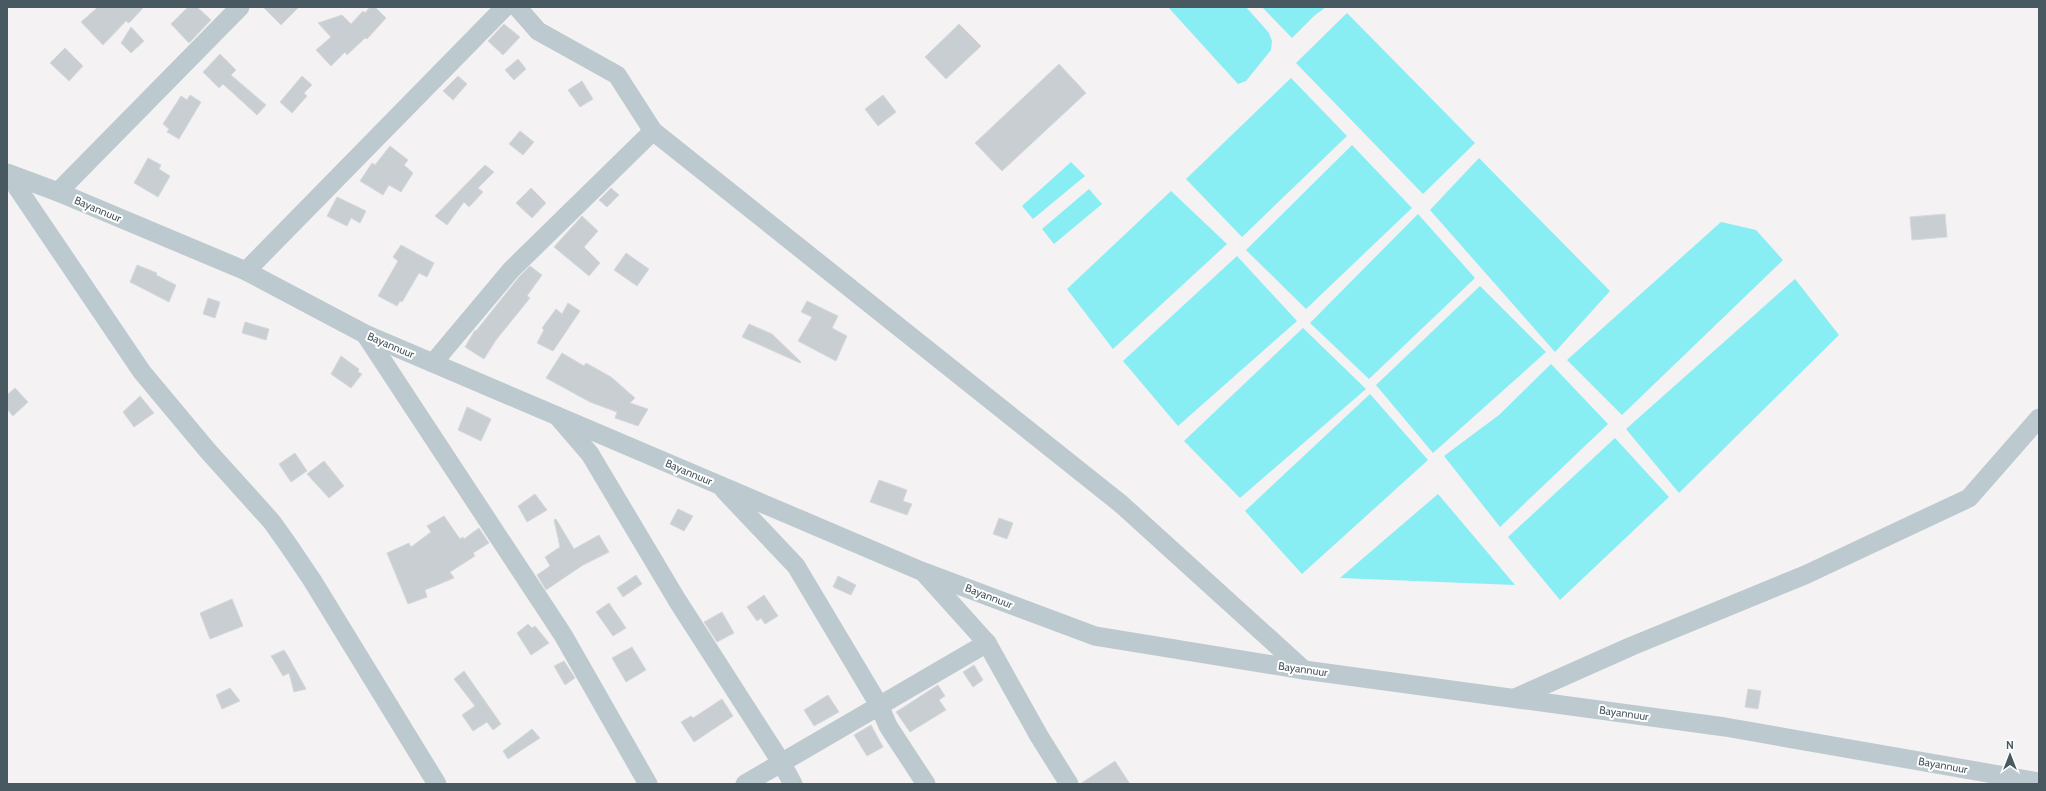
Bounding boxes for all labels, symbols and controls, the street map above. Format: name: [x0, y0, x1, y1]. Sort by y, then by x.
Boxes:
street label: Bayannuur: [72, 193, 124, 225]
street label: Bayannuur: [365, 329, 417, 361]
street label: Bayannuur: [663, 456, 715, 488]
street label: Bayannuur: [963, 581, 1015, 612]
street label: Bayannuur: [1277, 659, 1329, 679]
street label: Bayannuur: [1598, 703, 1650, 723]
north arrow: [1990, 735, 2030, 775]
text: N: [2006, 738, 2014, 752]
street label: Bayannuur: [1917, 754, 1969, 776]

